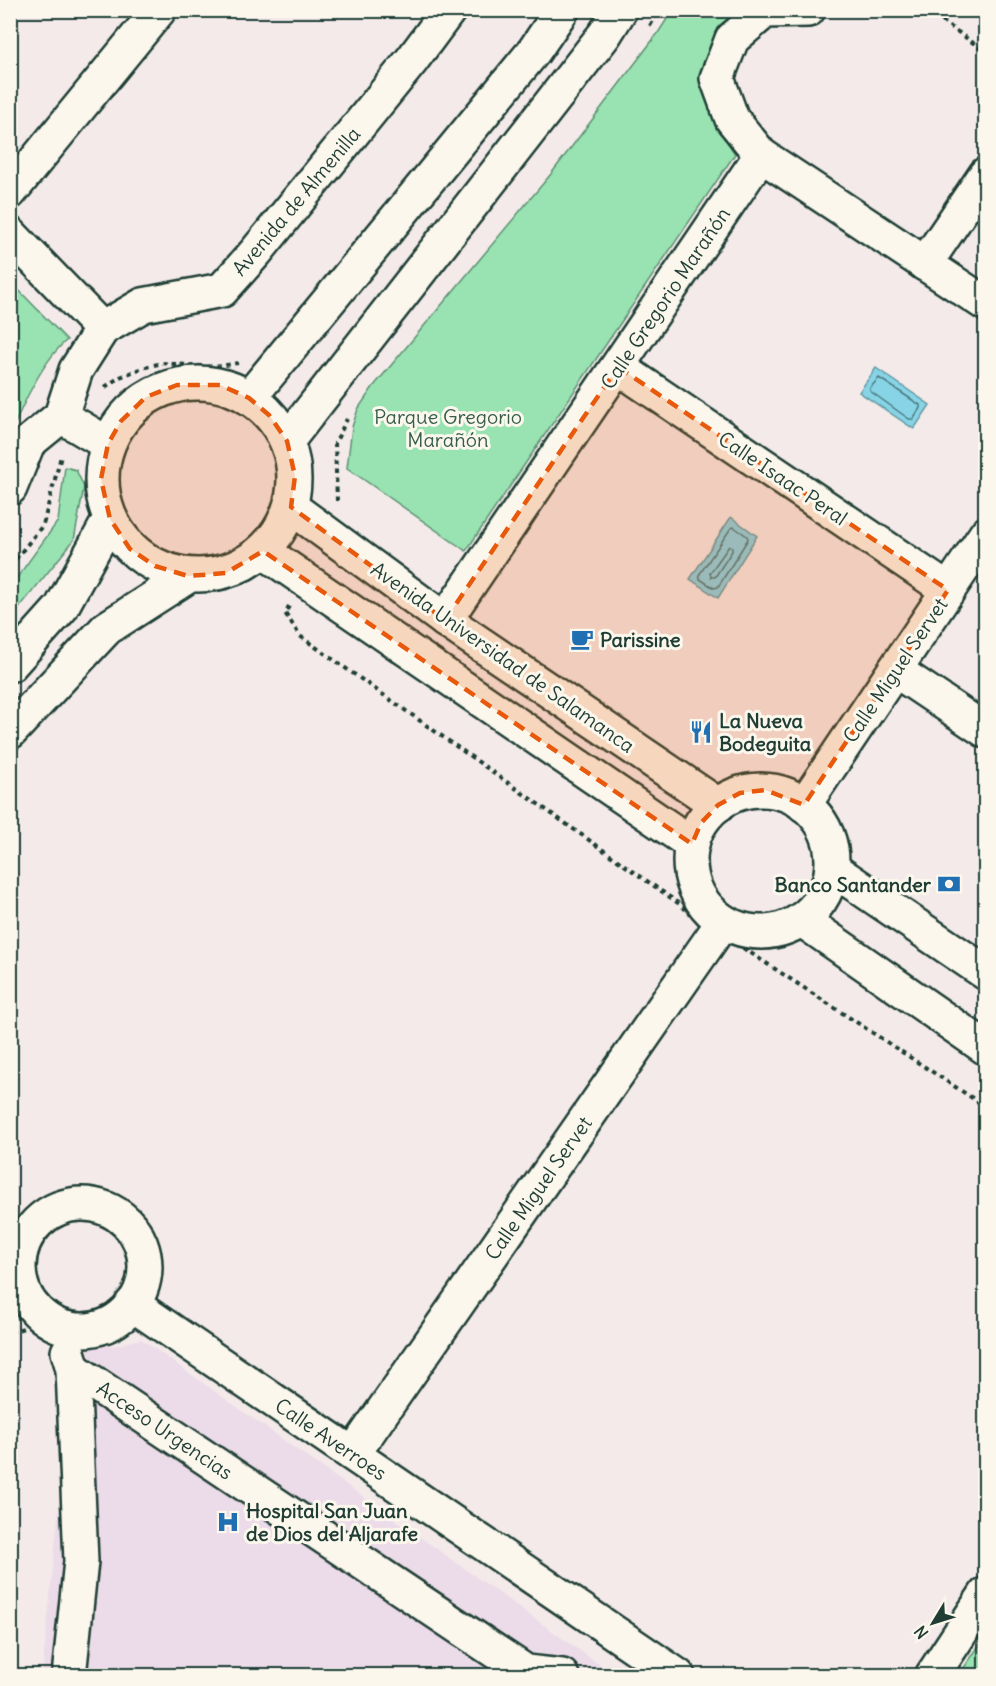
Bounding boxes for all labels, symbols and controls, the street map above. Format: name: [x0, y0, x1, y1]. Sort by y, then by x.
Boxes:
street label: Avenida de Almenilla: [226, 122, 366, 280]
street label: Calle Gregorio Marañón: [595, 202, 735, 394]
park label: Parque Gregorio Marañón: [374, 404, 522, 452]
street label: Calle Isaac Peral: [714, 426, 852, 530]
street label: Avenida Universidad de Salamanca: [366, 556, 640, 758]
street label: Calle Miguel Servet: [837, 593, 953, 747]
cafe icon: Parissine: [569, 626, 595, 652]
place label: Parissine: [600, 627, 681, 652]
place label: La Nueva Bodeguita: [719, 708, 812, 756]
restaurant icon: La Nueva Bodeguita: [688, 719, 714, 745]
bank icon: Banco Santander: [936, 871, 962, 897]
place label: Banco Santander: [775, 872, 932, 897]
street label: Calle Miguel Servet: [479, 1111, 597, 1265]
street label: Acceso Urgencias: [92, 1375, 238, 1485]
street label: Calle Averroes: [270, 1392, 392, 1486]
place label: Hospital San Juan de Dios del Aljarafe: [246, 1498, 418, 1546]
hospital icon: Hospital San Juan de Dios del Aljarafe: [215, 1509, 241, 1535]
north arrow: [903, 1593, 963, 1653]
text: N: [910, 1622, 932, 1643]

